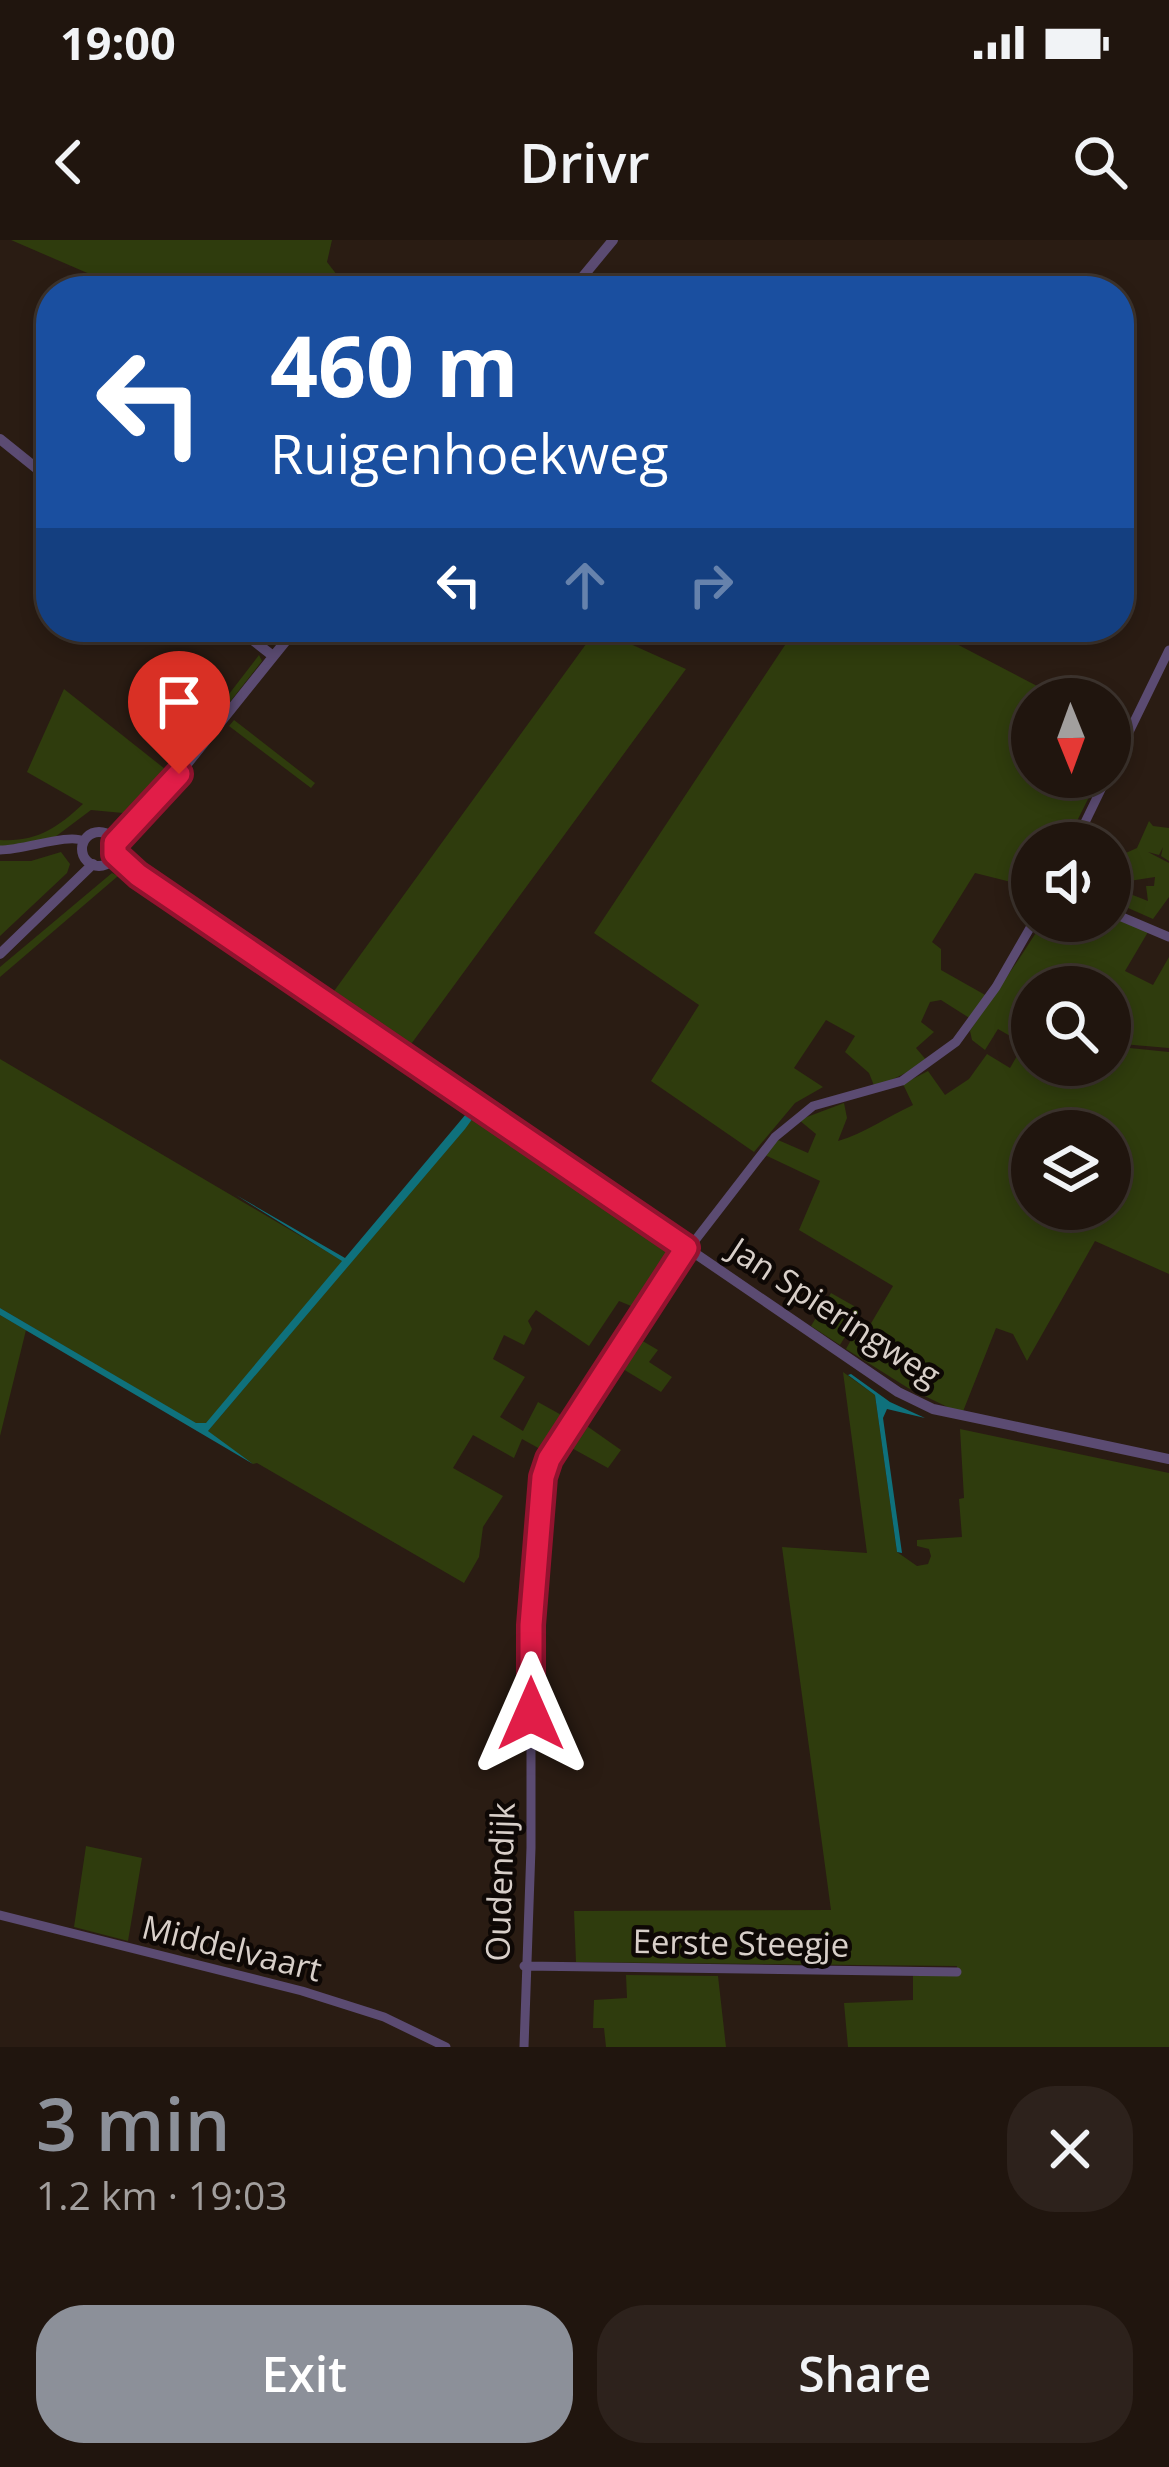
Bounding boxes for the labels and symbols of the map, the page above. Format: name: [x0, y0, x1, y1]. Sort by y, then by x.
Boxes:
pin: [128, 651, 230, 774]
north arrow: [1011, 678, 1131, 798]
street label: Jan Spieringweg: [719, 1225, 950, 1397]
position arrow: [468, 1651, 594, 1777]
street label: Oudendijk: [474, 1801, 525, 1962]
street label: Middelvaart: [138, 1903, 327, 1992]
street label: Eerste Steegje: [632, 1918, 850, 1967]

